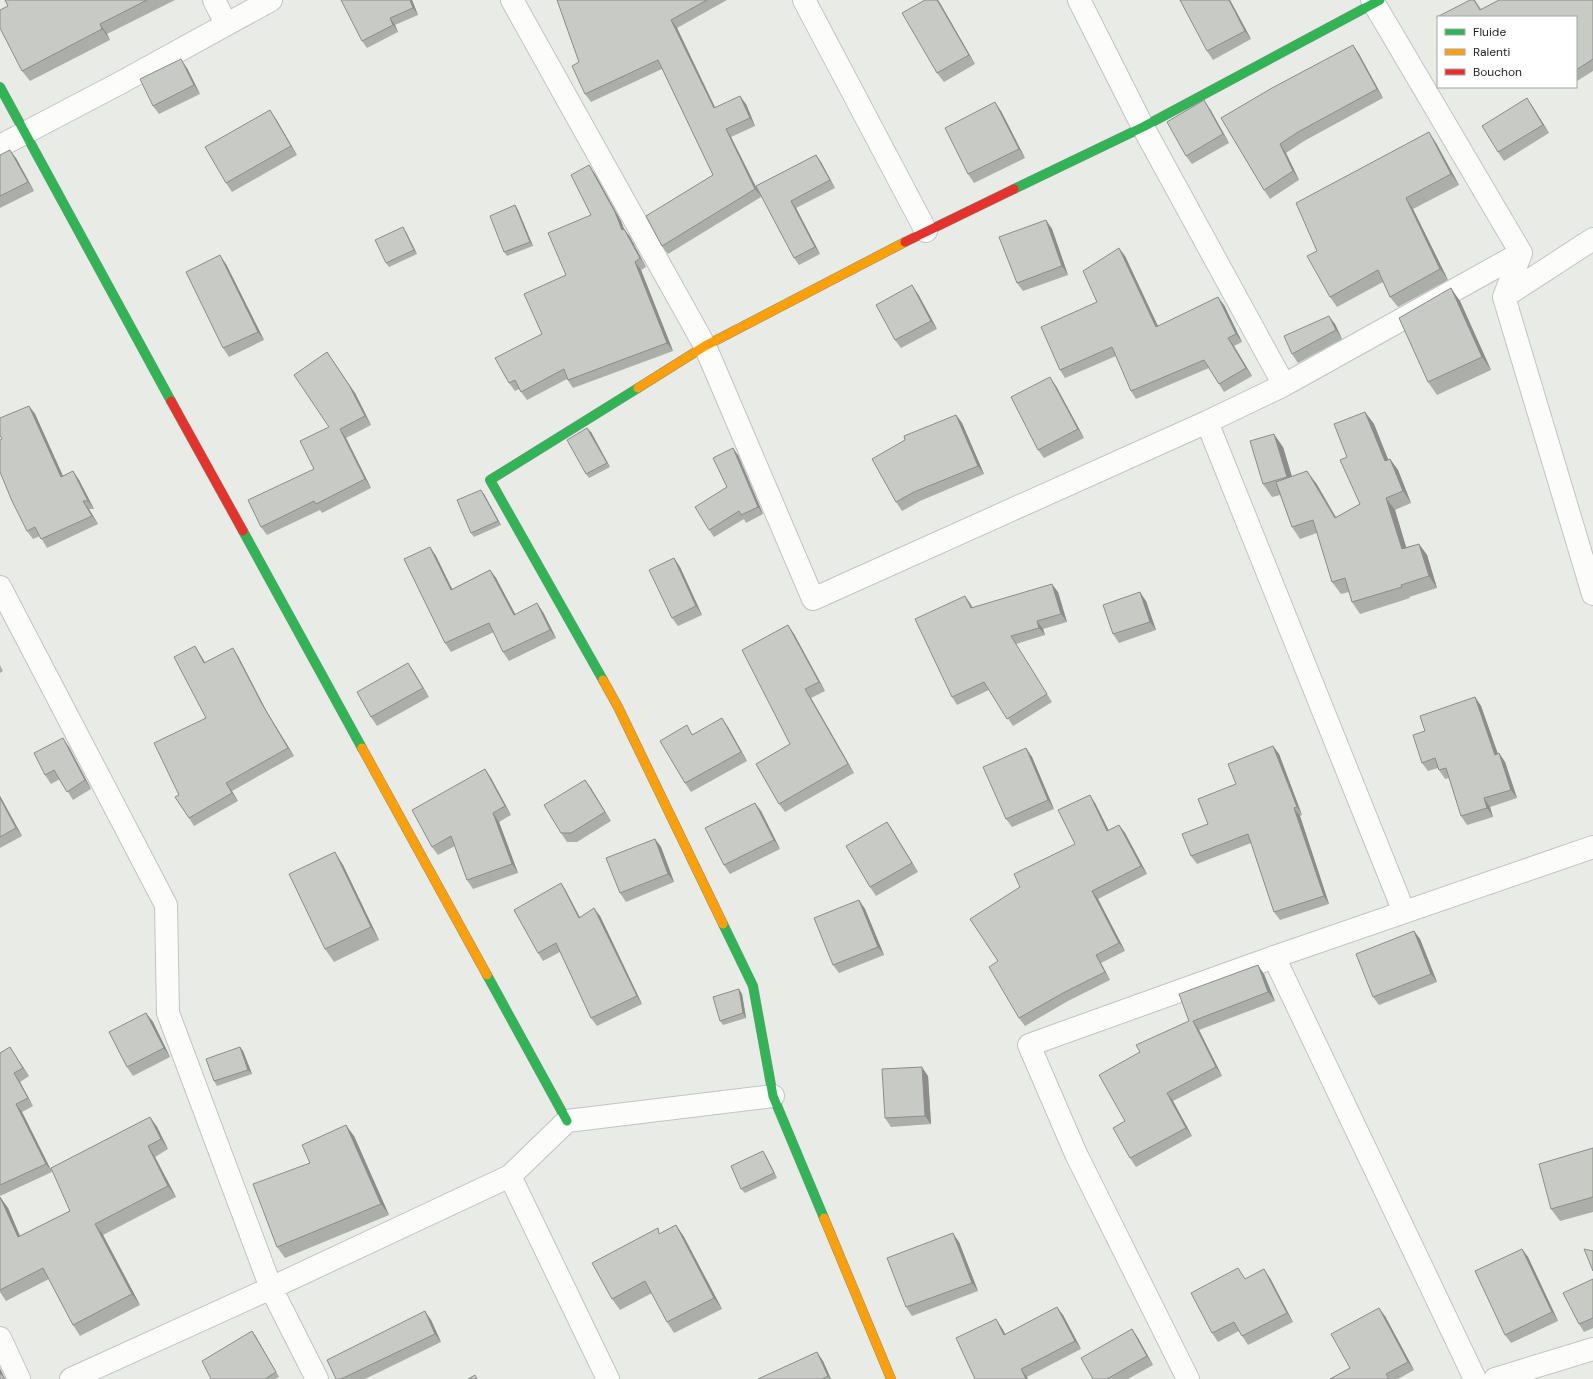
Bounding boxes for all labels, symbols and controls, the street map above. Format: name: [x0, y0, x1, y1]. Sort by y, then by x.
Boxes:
legend: [1437, 16, 1577, 88]
text: Fluide: [1473, 24, 1506, 40]
text: Ralenti: [1473, 44, 1511, 60]
text: Bouchon: [1473, 64, 1522, 80]

